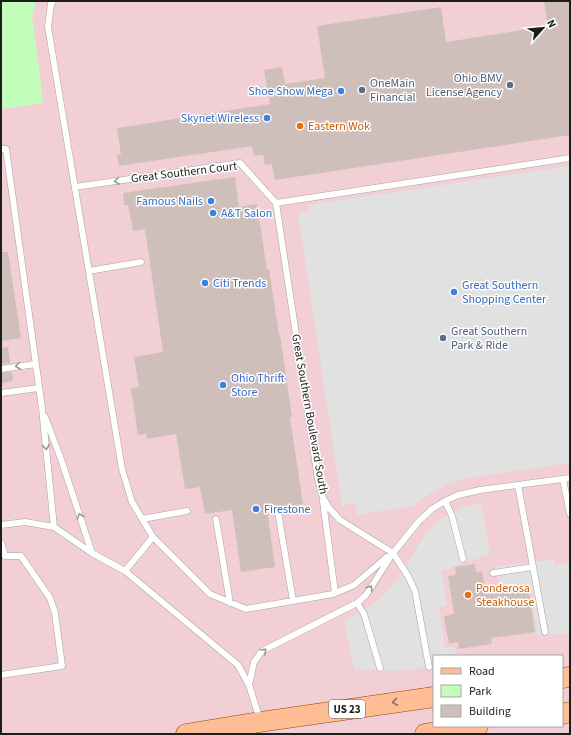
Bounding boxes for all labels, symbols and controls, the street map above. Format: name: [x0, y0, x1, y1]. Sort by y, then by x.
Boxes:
north arrow: [523, 8, 563, 48]
text: N: [543, 17, 560, 30]
place label: Ohio BMV License Agency: [426, 70, 503, 101]
place label: OneMain Financial: [370, 75, 416, 106]
marker: Ohio BMV License Agency: [505, 80, 515, 90]
place label: Shoe Show Mega: [248, 83, 333, 100]
marker: OneMain Financial: [357, 85, 367, 95]
marker: Shoe Show Mega: [336, 86, 346, 96]
place label: Skynet Wireless: [181, 110, 259, 127]
marker: Skynet Wireless: [262, 113, 272, 123]
place label: Eastern Wok: [308, 118, 370, 135]
marker: Eastern Wok: [295, 121, 305, 131]
street label: Great Southern Court: [130, 158, 238, 187]
one-way arrow: [114, 176, 120, 185]
place label: Famous Nails: [136, 193, 203, 210]
marker: Famous Nails: [206, 196, 216, 206]
place label: A&T Salon: [221, 205, 272, 222]
marker: A&T Salon: [208, 208, 218, 218]
place label: Citi Trends: [213, 275, 266, 292]
place label: Great Southern Shopping Center: [462, 277, 547, 308]
marker: Citi Trends: [200, 278, 210, 288]
marker: Great Southern Shopping Center: [449, 287, 459, 297]
place label: Great Southern Park & Ride: [451, 323, 527, 354]
street label: Great Southern Boulevard South: [287, 333, 332, 496]
marker: Great Southern Park & Ride: [438, 333, 448, 343]
one-way arrow: [15, 361, 21, 370]
place label: Ohio Thrift Store: [231, 370, 285, 401]
marker: Ohio Thrift Store: [218, 380, 228, 390]
one-way arrow: [41, 444, 50, 450]
place label: Firestone: [264, 501, 311, 518]
marker: Firestone: [251, 504, 261, 514]
one-way arrow: [76, 513, 85, 520]
place label: Ponderosa Steakhouse: [476, 580, 534, 611]
one-way arrow: [365, 585, 373, 592]
marker: Ponderosa Steakhouse: [463, 590, 473, 600]
one-way arrow: [259, 648, 267, 655]
legend: [433, 655, 563, 727]
text: Road: [469, 663, 495, 680]
text: Park: [469, 683, 491, 700]
one-way arrow: [392, 697, 398, 706]
road number: US 23: [329, 700, 365, 718]
text: Building: [469, 703, 511, 720]

